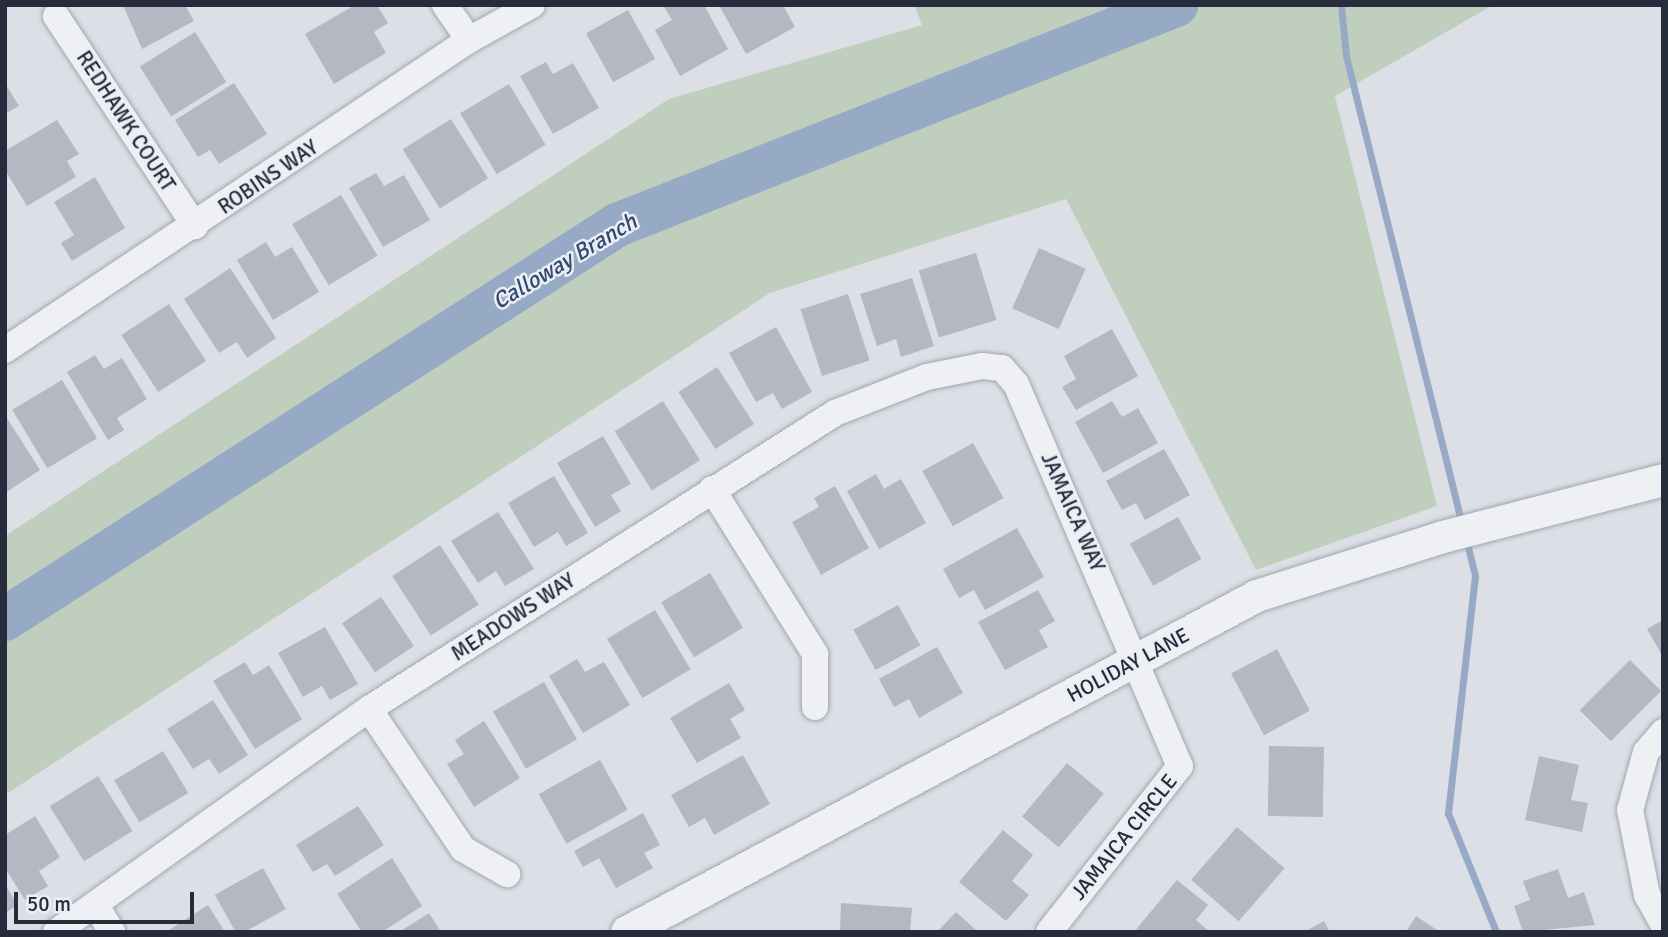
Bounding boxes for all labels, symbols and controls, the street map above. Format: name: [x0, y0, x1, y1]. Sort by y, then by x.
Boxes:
street label: REDHAWK COURT: [71, 46, 181, 196]
street label: ROBINS WAY: [213, 134, 323, 220]
water label: Calloway Branch: [488, 208, 642, 316]
street label: JAMAICA WAY: [1036, 449, 1110, 575]
street label: MEADOWS WAY: [446, 568, 580, 666]
street label: HOLIDAY LANE: [1063, 622, 1193, 708]
street label: JAMAICA CIRCLE: [1066, 769, 1182, 905]
scale bar: [18, 878, 198, 922]
text: 50 m: [27, 891, 71, 917]

